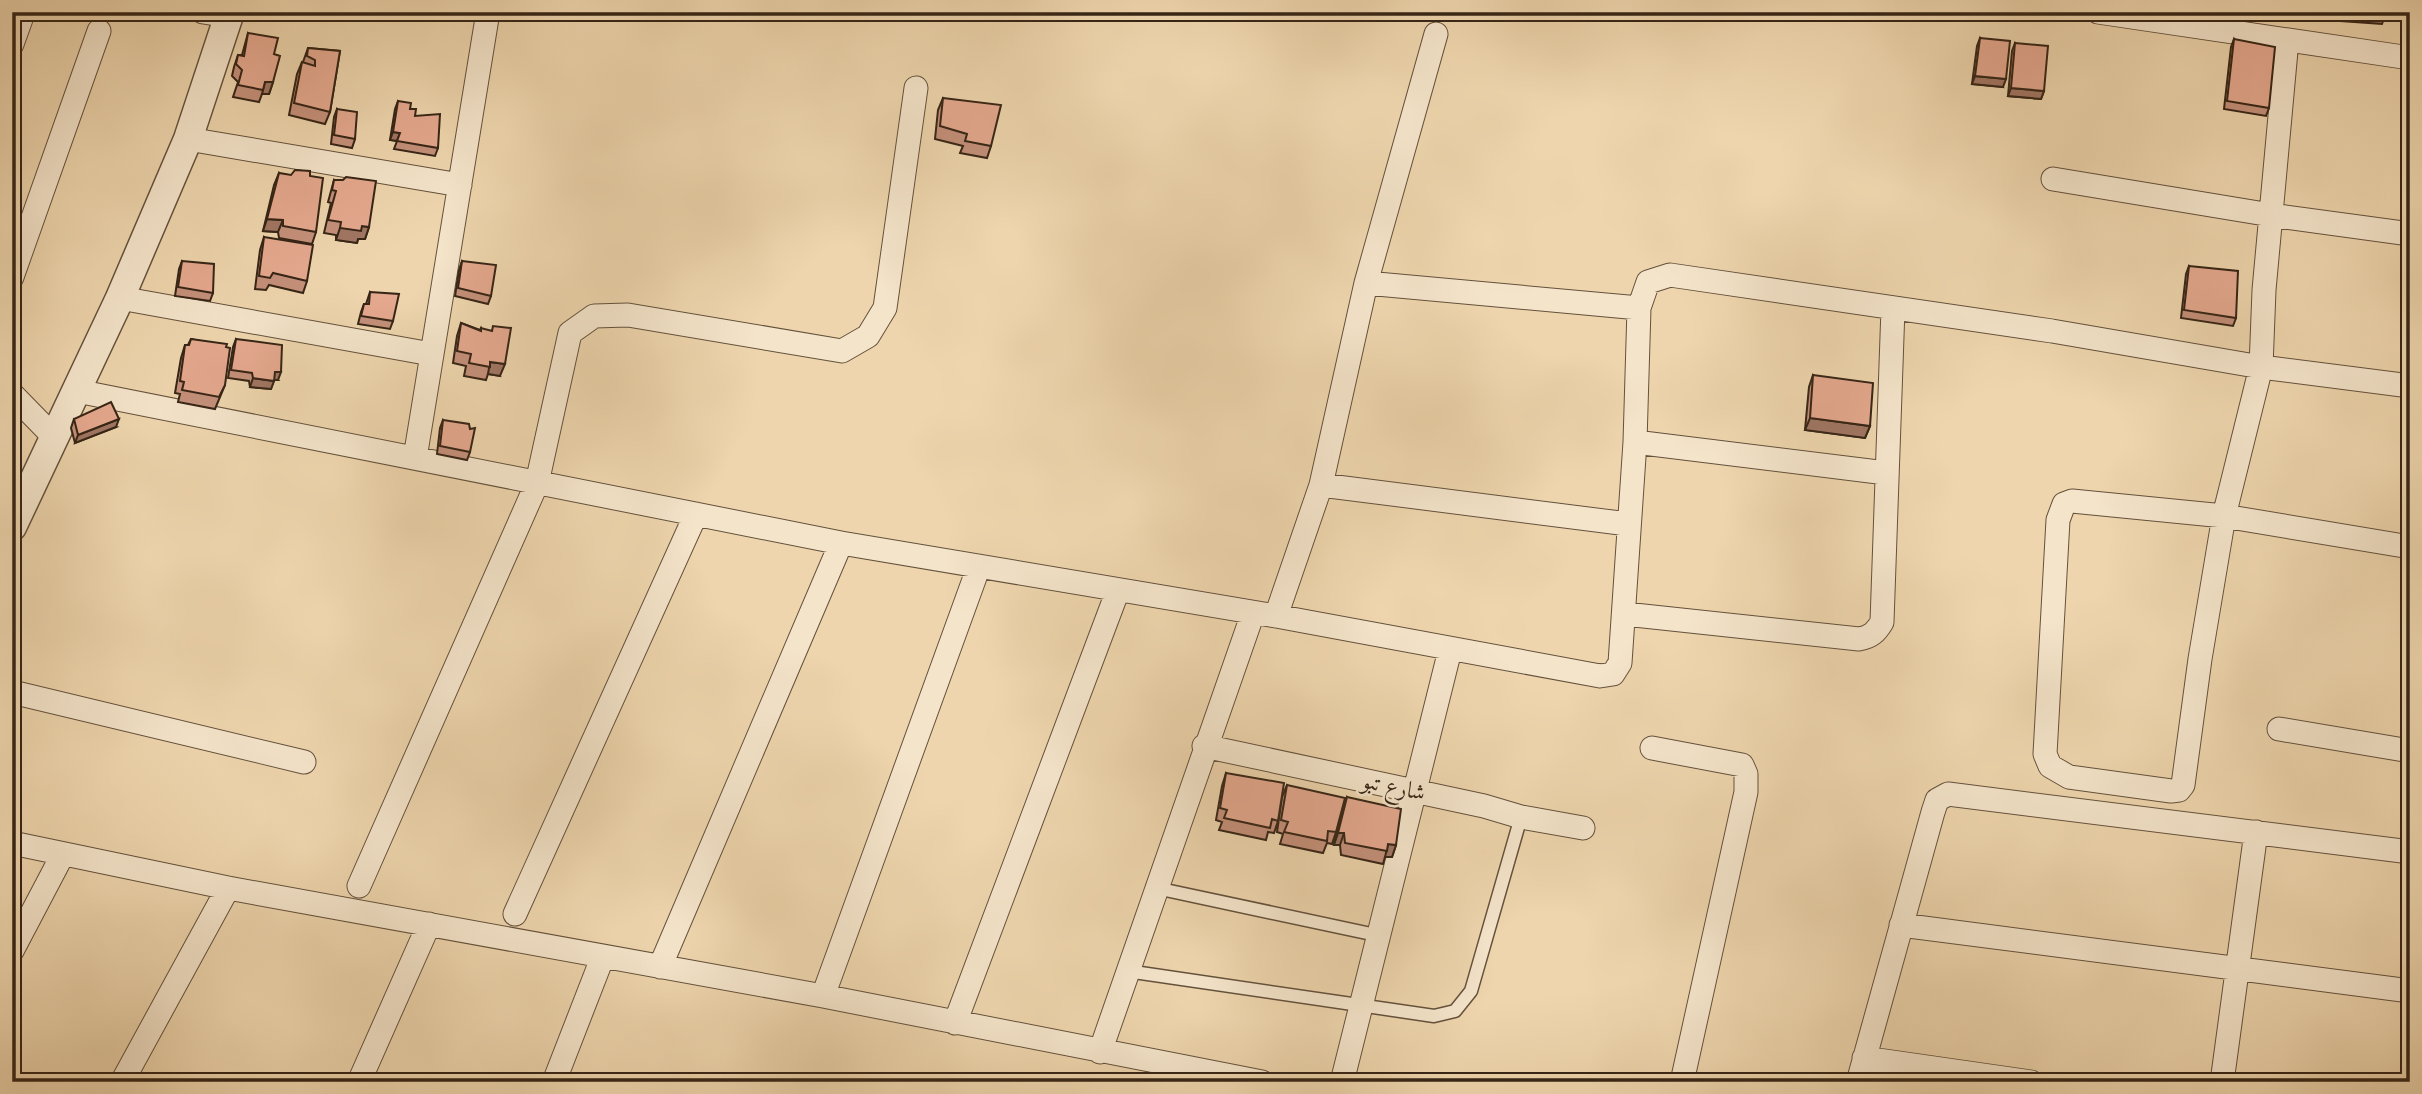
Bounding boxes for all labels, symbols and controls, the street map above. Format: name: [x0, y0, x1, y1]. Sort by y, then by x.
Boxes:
street label: شارع تبو: [1357, 766, 1428, 812]

